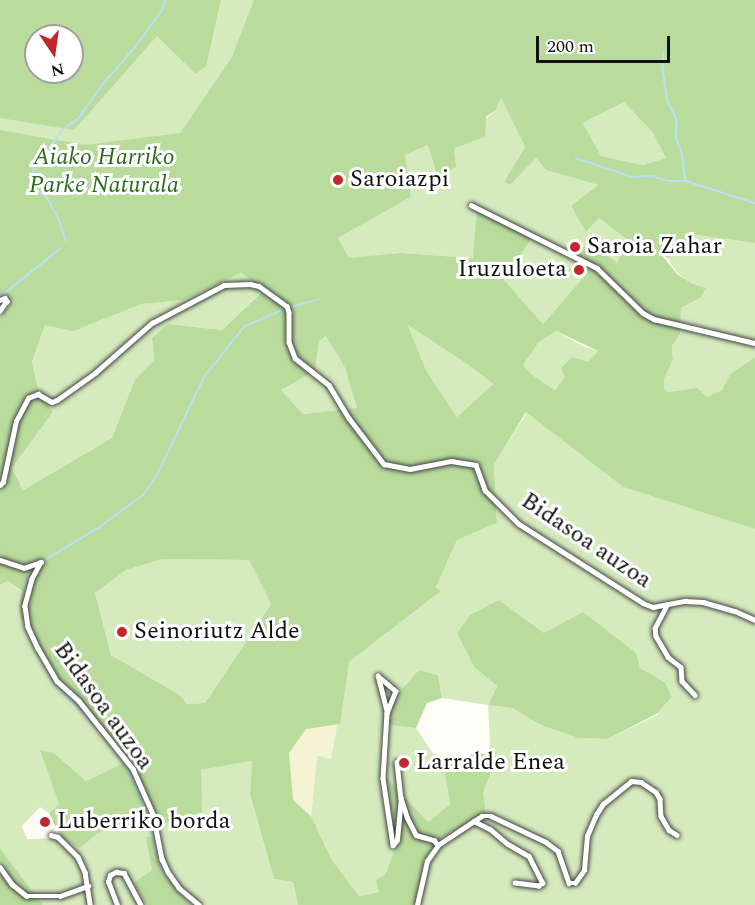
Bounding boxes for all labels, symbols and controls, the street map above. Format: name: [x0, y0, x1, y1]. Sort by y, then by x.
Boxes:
north arrow: [24, 24, 84, 84]
scale bar: [539, 24, 672, 62]
text: 200 m: [547, 33, 594, 60]
text: N: [49, 56, 67, 83]
park label: Aiako Harriko Parke Naturala: [29, 144, 179, 200]
place label: Saroiazpi: [350, 166, 449, 194]
marker: Saroiazpi: [331, 173, 345, 187]
place label: Saroia Zahar: [587, 233, 722, 261]
marker: Saroia Zahar: [568, 240, 582, 254]
place label: Iruzuloeta: [458, 256, 567, 284]
marker: Iruzuloeta: [572, 263, 586, 277]
street label: Bidasoa auzoa: [515, 487, 657, 595]
place label: Seinoriutz Alde: [134, 618, 300, 646]
marker: Seinoriutz Alde: [115, 625, 129, 639]
street label: Bidasoa auzoa: [47, 636, 159, 776]
place label: Larralde Enea: [416, 749, 565, 777]
marker: Larralde Enea: [397, 756, 411, 770]
place label: Luberriko borda: [57, 808, 230, 836]
marker: Luberriko borda: [38, 815, 52, 829]

